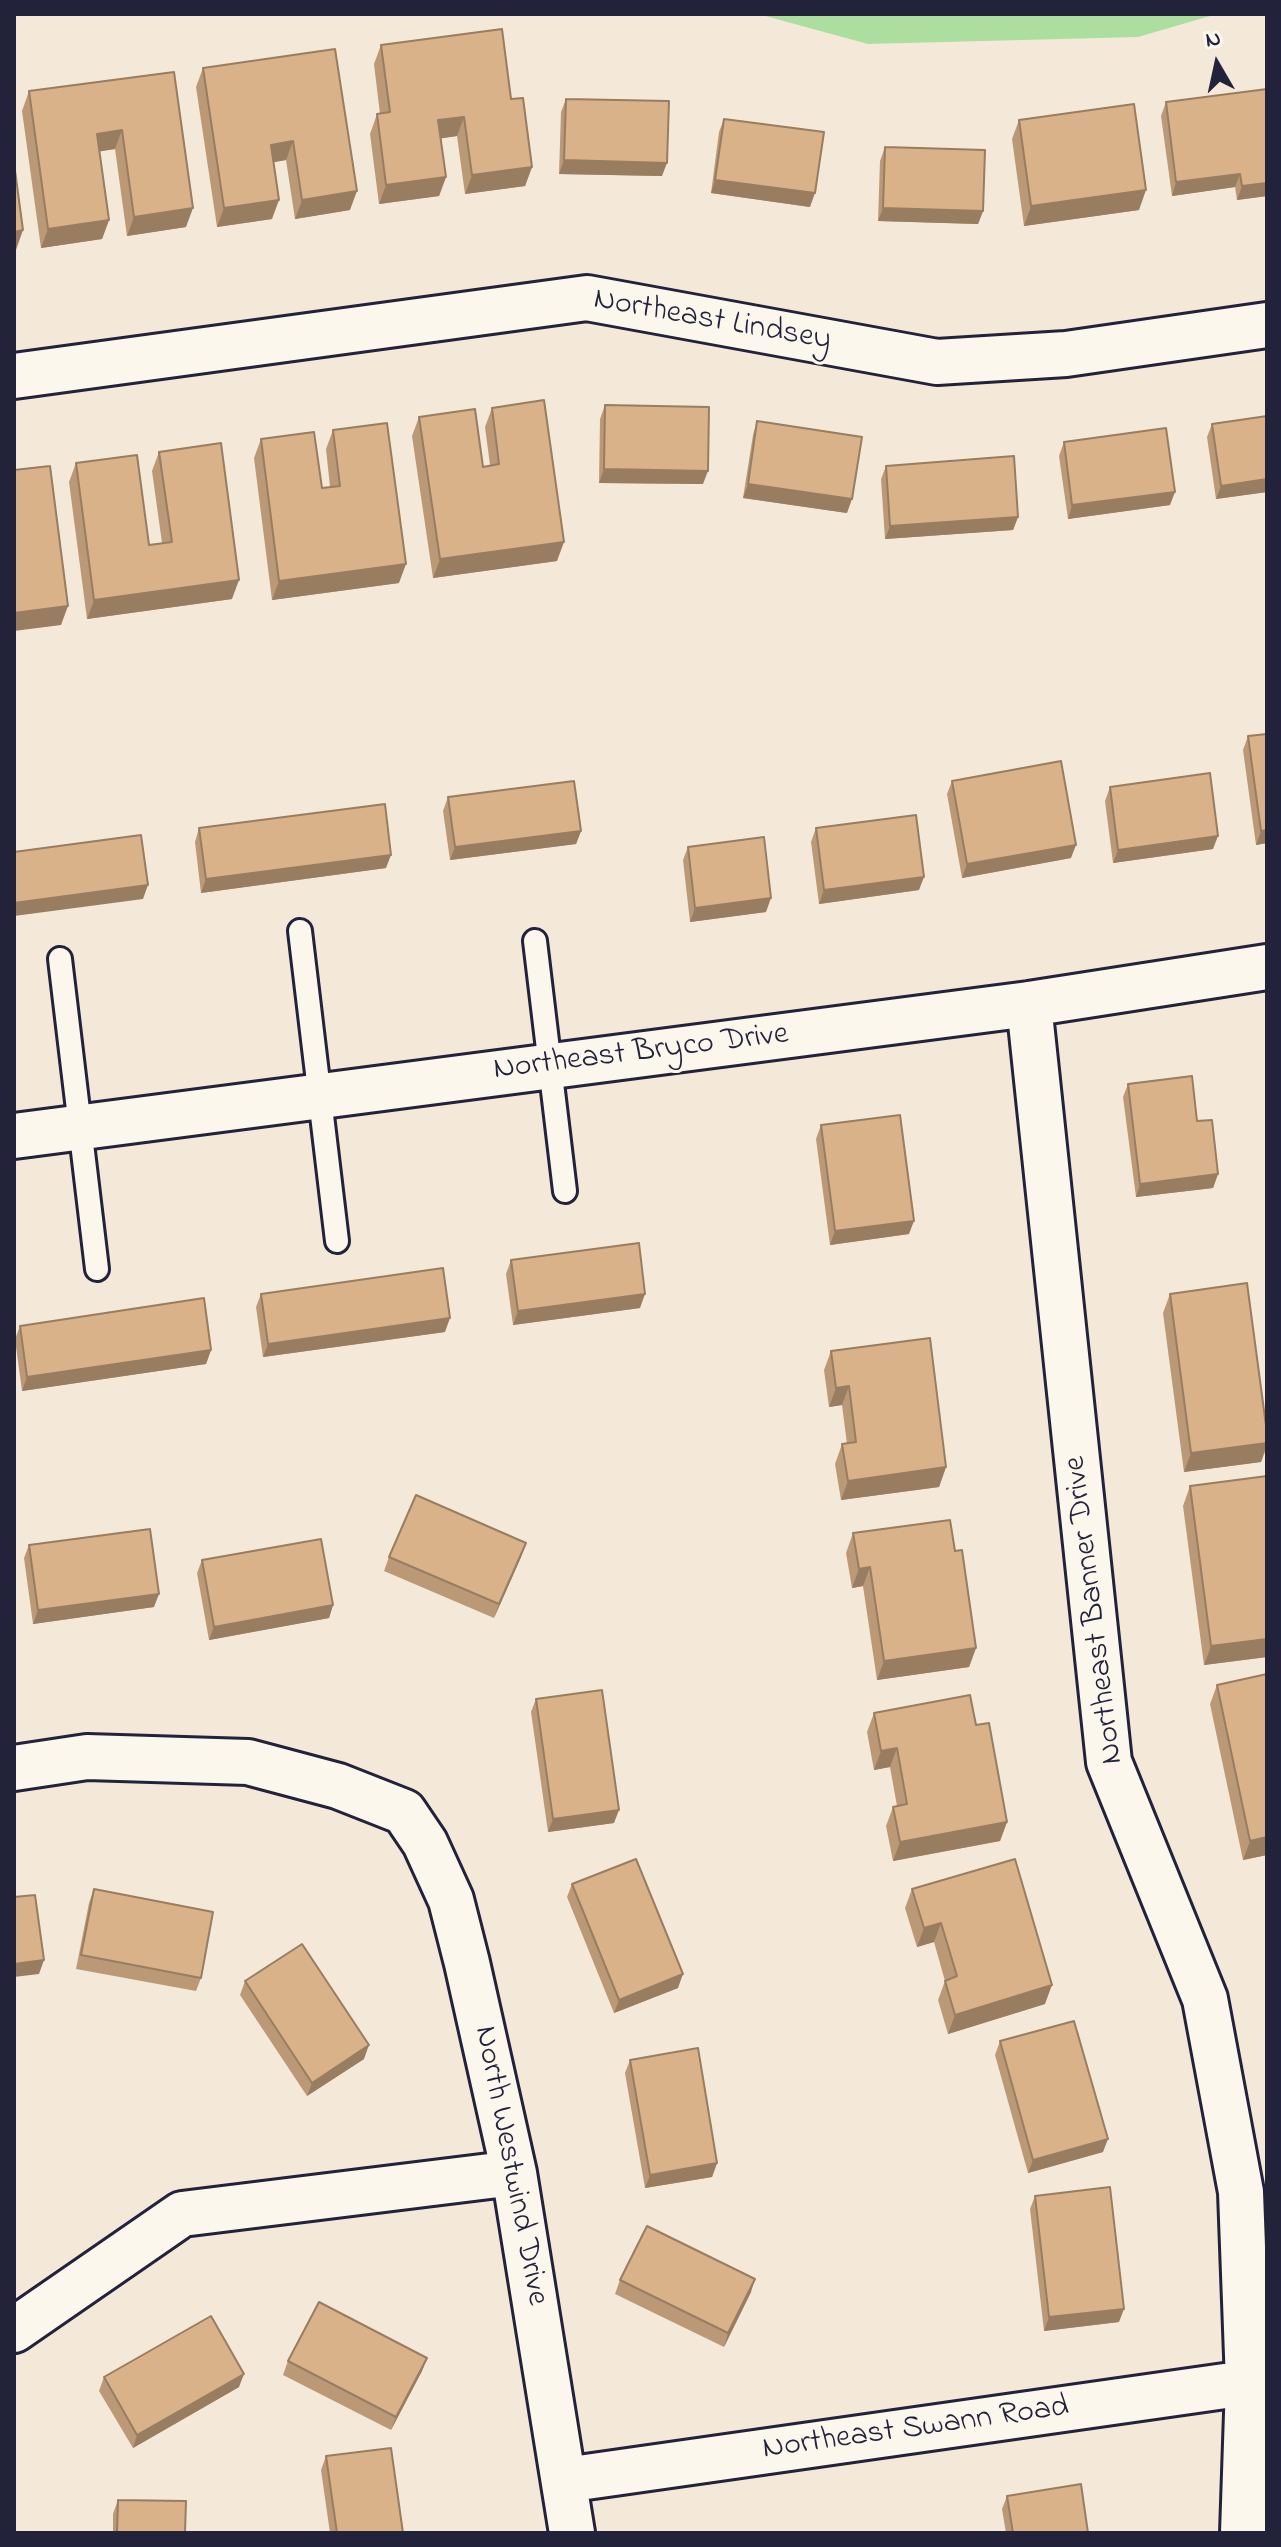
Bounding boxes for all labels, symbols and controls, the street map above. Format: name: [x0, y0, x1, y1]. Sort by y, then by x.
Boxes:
text: N: [1203, 23, 1223, 57]
north arrow: [1177, 24, 1257, 104]
street label: Northeast Lindsey: [590, 282, 834, 362]
street label: Northeast Bryco Drive: [491, 1017, 791, 1091]
street label: Northeast Banner Drive: [1058, 1454, 1134, 1766]
street label: North Westwind Drive: [463, 2023, 555, 2309]
street label: Northeast Swann Road: [760, 2390, 1072, 2470]

